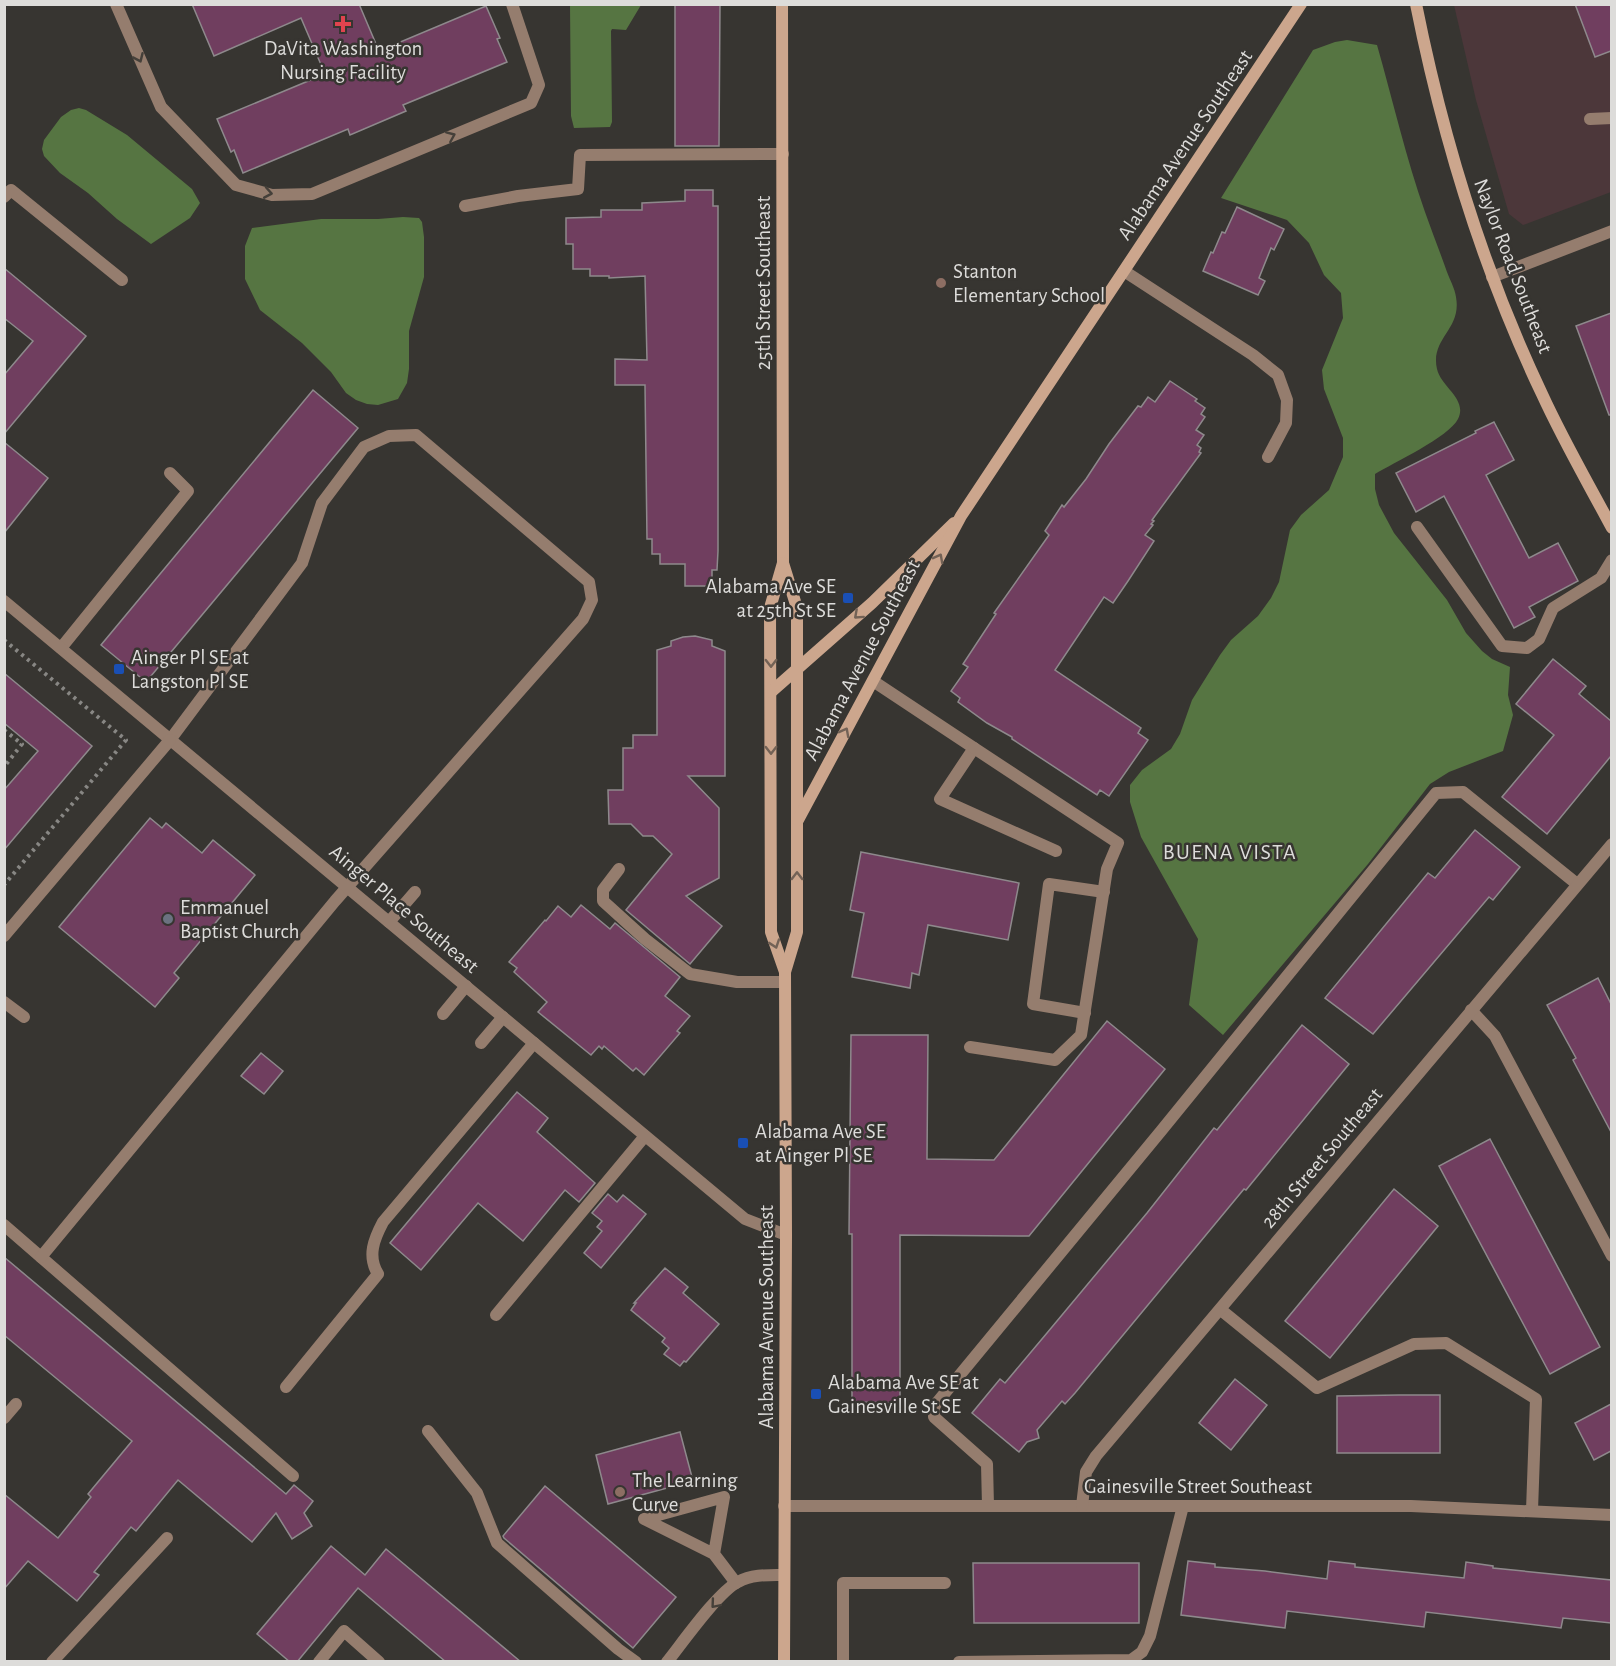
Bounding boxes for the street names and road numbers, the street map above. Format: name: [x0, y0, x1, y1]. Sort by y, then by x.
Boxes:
street label: Alabama Avenue Southeast: [1114, 46, 1256, 244]
street label: Naylor Road Southeast: [1470, 176, 1556, 356]
street label: 25th Street Southeast: [753, 196, 774, 370]
street label: Alabama Avenue Southeast: [800, 556, 924, 764]
street label: Ainger Place Southeast: [326, 841, 483, 977]
street label: 28th Street Southeast: [1258, 1084, 1387, 1232]
street label: Alabama Avenue Southeast: [756, 1205, 777, 1429]
street label: Gainesville Street Southeast: [1084, 1476, 1312, 1497]

